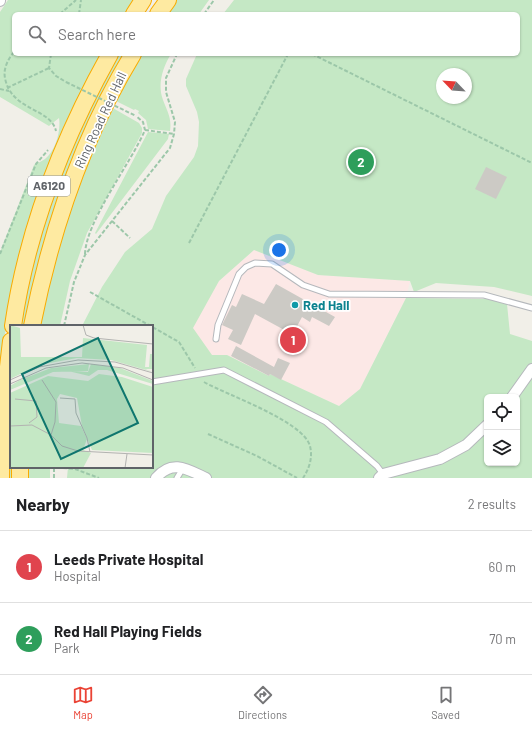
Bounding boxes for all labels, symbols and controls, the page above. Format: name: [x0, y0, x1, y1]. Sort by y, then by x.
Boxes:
search box: [12, 12, 520, 56]
icon: search: [26, 23, 48, 45]
text: Search here: [58, 25, 136, 43]
north arrow: [436, 68, 472, 104]
street label: Ring Road Red Hall: [71, 69, 129, 171]
pin: 2: [348, 147, 374, 177]
road number: A6120: [28, 176, 70, 196]
your location: [269, 240, 289, 260]
place label: Red Hall: [303, 297, 349, 313]
marker: Red Hall: [290, 300, 300, 310]
inset map: [10, 325, 153, 468]
pin: 1: [280, 325, 306, 355]
map controls: [484, 394, 520, 466]
button: locate: [484, 394, 520, 430]
button: layers: [484, 430, 520, 466]
text: Nearby: [16, 494, 70, 514]
text: 2 results: [468, 496, 516, 512]
text: Leeds Private Hospital: [54, 550, 203, 568]
text: 1: [27, 559, 31, 575]
text: 60 m: [489, 559, 516, 575]
text: Hospital: [54, 568, 101, 584]
text: Red Hall Playing Fields: [54, 622, 202, 640]
text: 2: [25, 631, 33, 647]
text: 70 m: [489, 631, 516, 647]
text: Park: [54, 640, 80, 656]
tab: Map: [72, 684, 94, 721]
tab: Directions: [238, 684, 287, 721]
tab: Saved: [431, 684, 460, 721]

